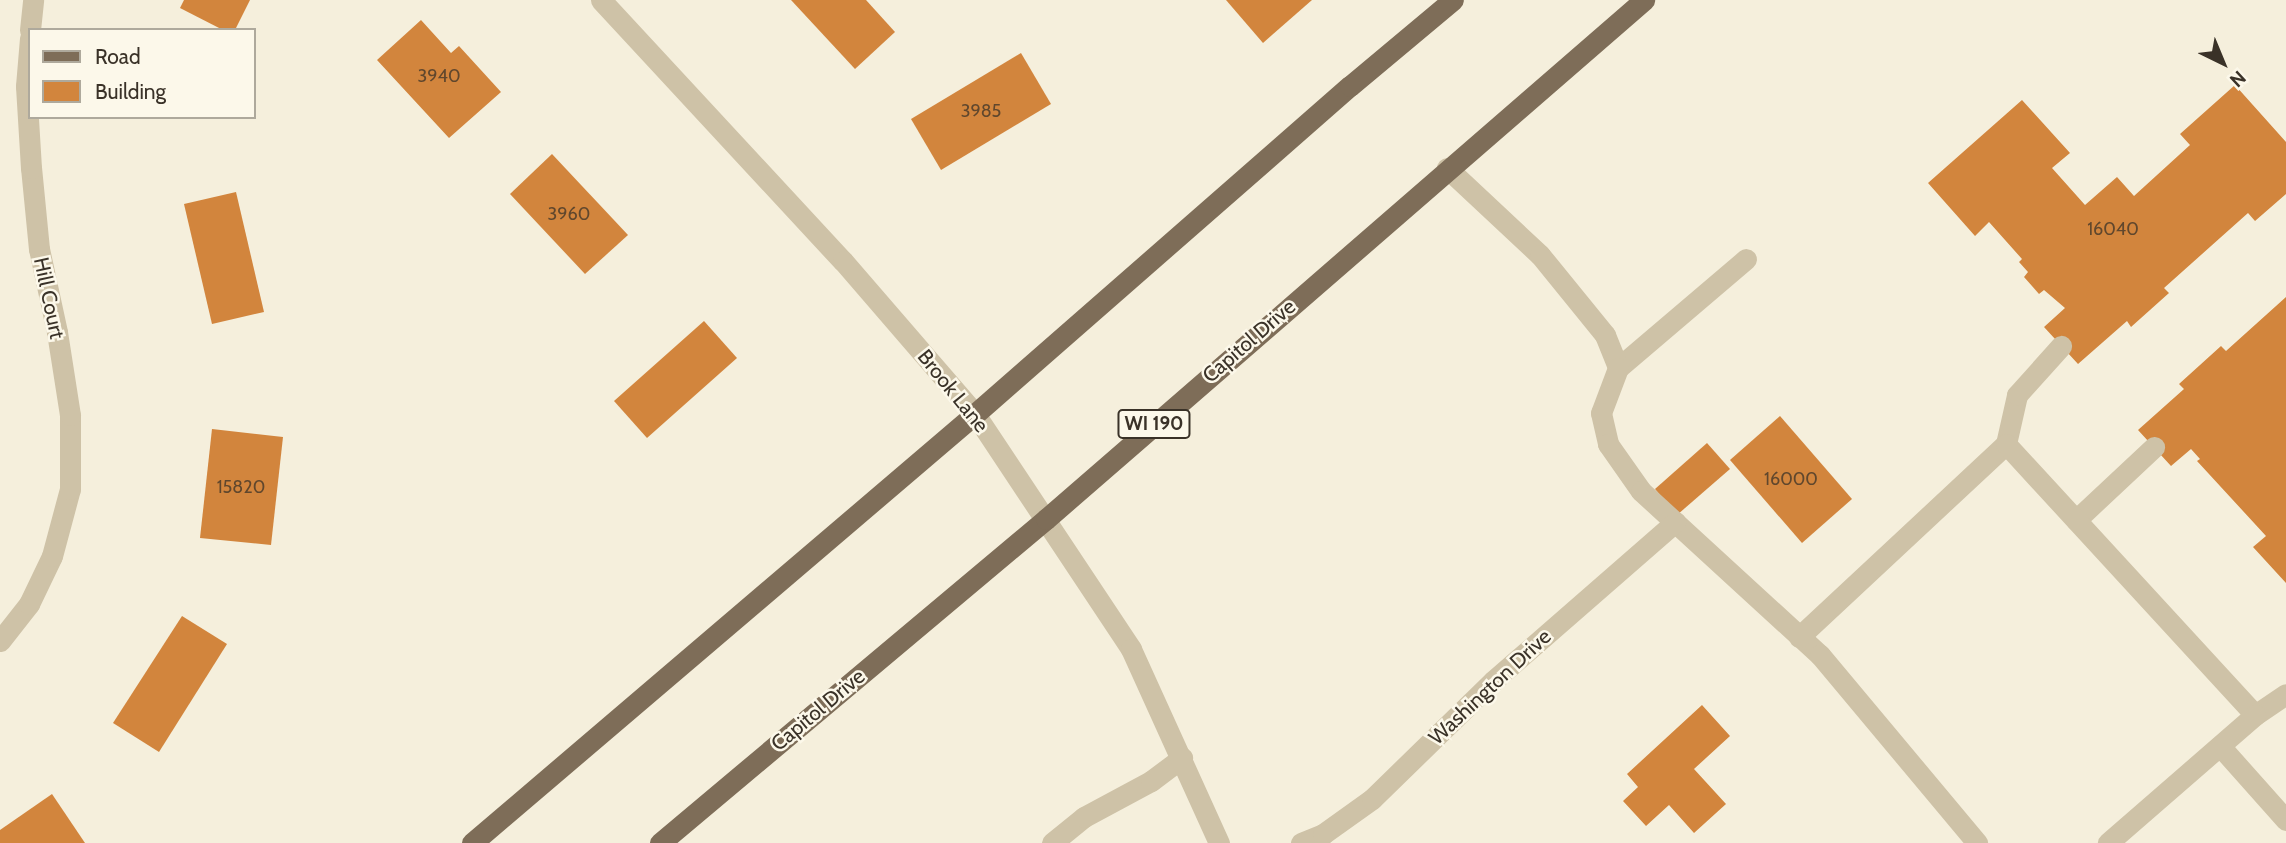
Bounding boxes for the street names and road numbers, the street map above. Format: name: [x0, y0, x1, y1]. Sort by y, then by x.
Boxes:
street label: Hill Court: [28, 255, 70, 341]
street label: Capitol Drive: [1198, 294, 1300, 388]
street label: Brook Lane: [912, 345, 994, 437]
road number: WI 190: [1117, 408, 1191, 440]
street label: Washington Drive: [1424, 624, 1556, 750]
street label: Capitol Drive: [766, 664, 870, 756]

